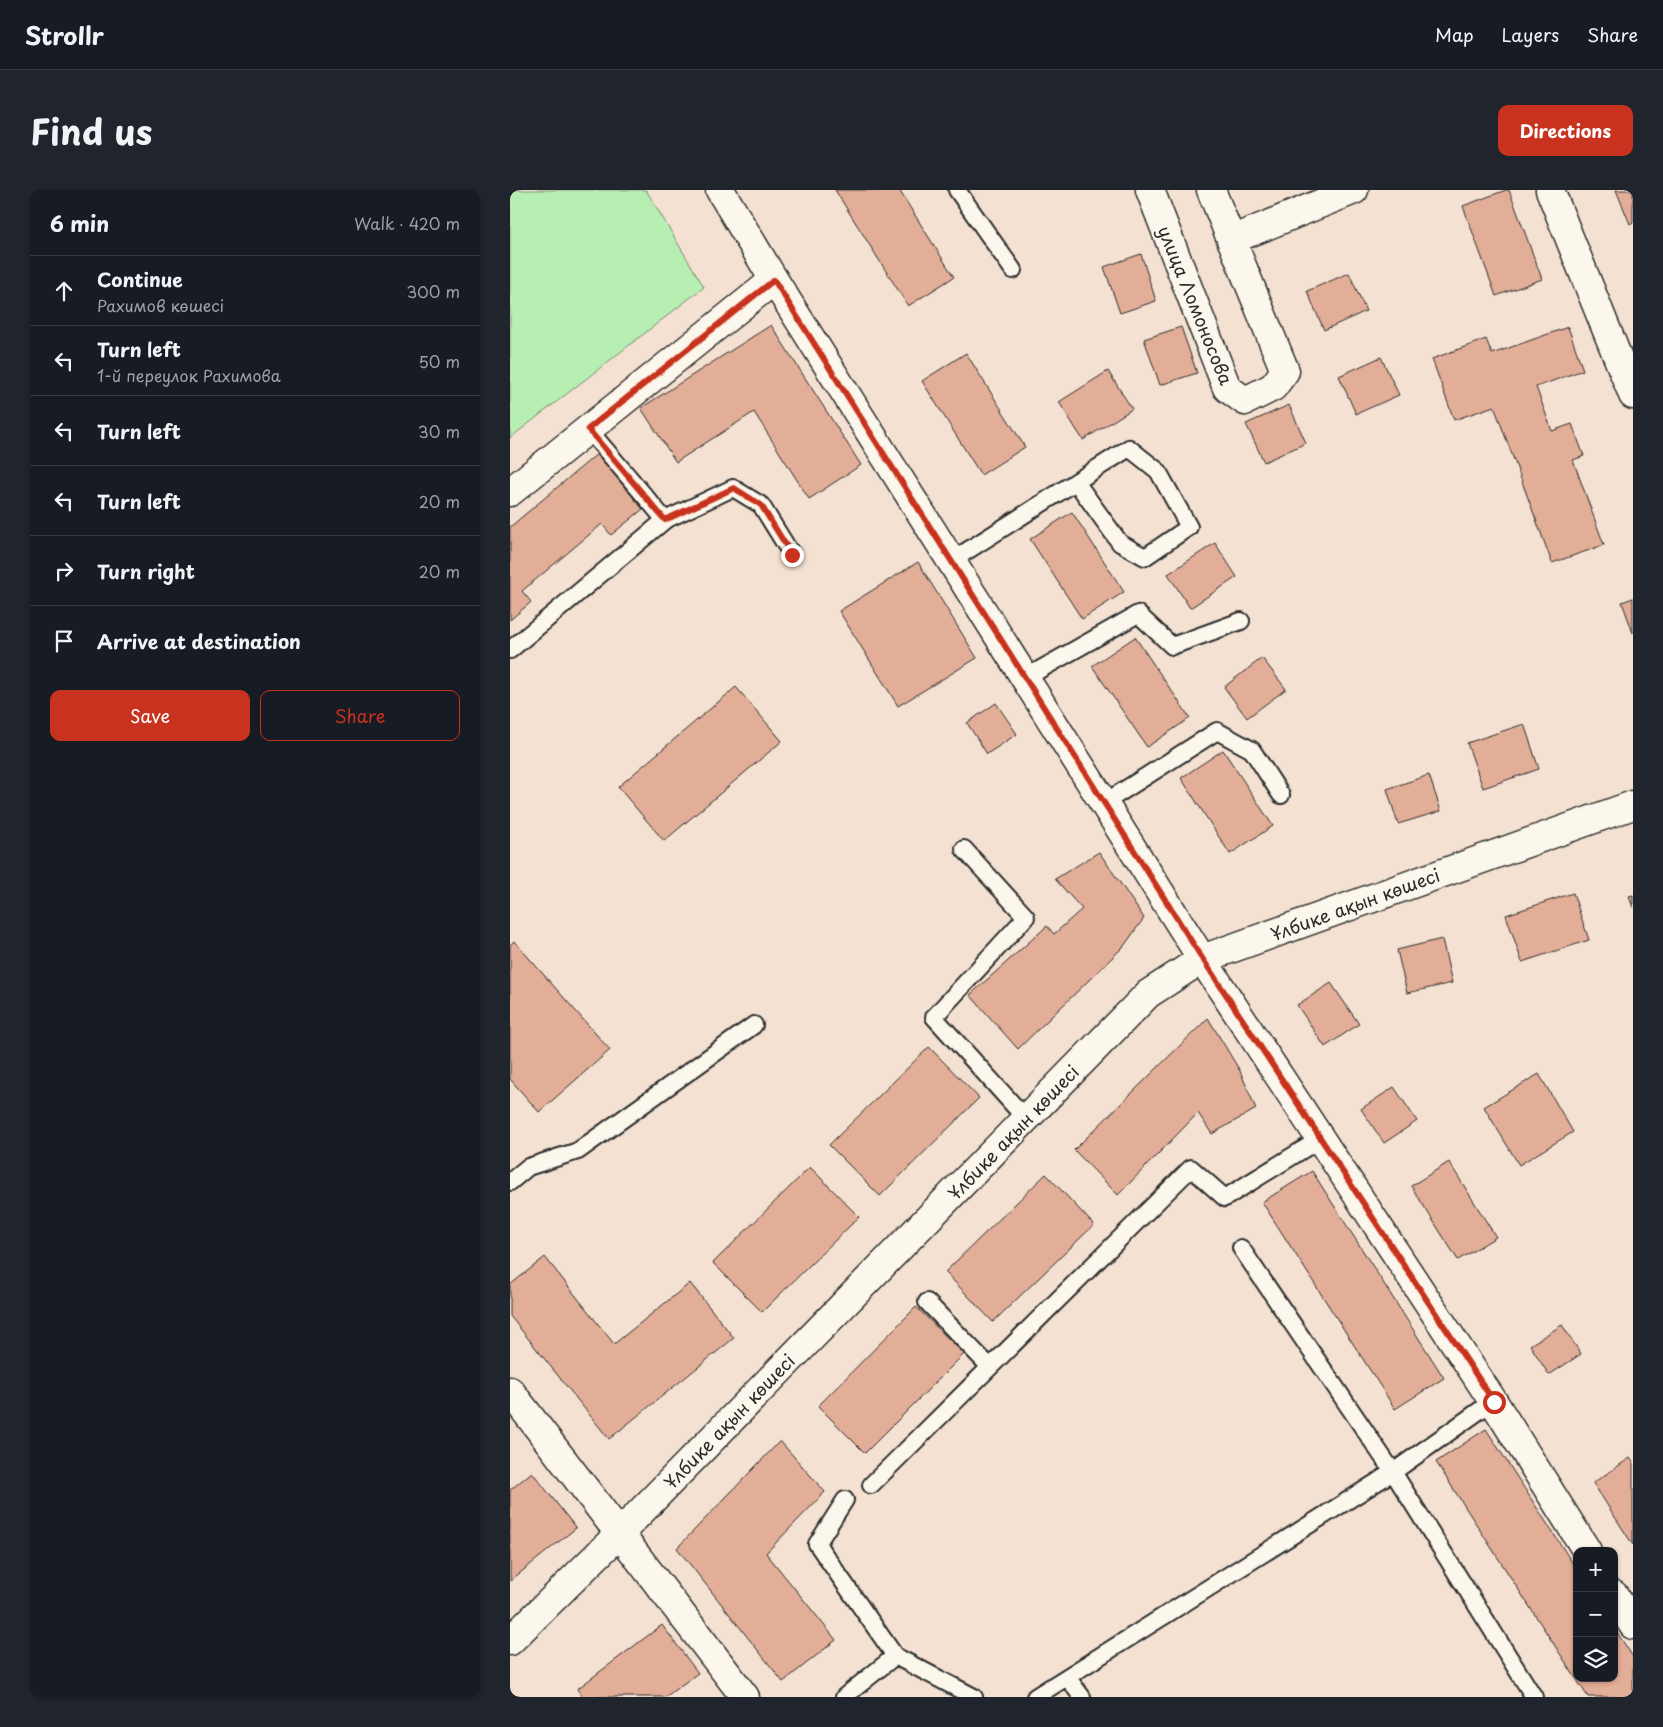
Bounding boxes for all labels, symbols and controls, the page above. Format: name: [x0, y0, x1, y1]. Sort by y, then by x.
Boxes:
text: Strollr: [25, 17, 104, 53]
text: Map: [1435, 21, 1474, 48]
text: Layers: [1502, 21, 1559, 48]
text: Share: [1587, 21, 1638, 48]
text: Find us: [30, 104, 152, 157]
button: Directions: [1498, 105, 1633, 156]
text: 6 min: [50, 207, 109, 239]
text: Walk · 420 m: [354, 211, 460, 235]
street label: улица Ломоносова: [1152, 221, 1241, 389]
text: Continue: [97, 265, 183, 293]
icon: ahead: [50, 277, 78, 305]
text: 300 m: [406, 279, 460, 303]
text: Рахимов көшесі: [97, 293, 224, 317]
text: Turn left: [97, 335, 181, 363]
icon: left: [50, 347, 78, 375]
text: 50 m: [419, 349, 460, 373]
text: 1-й переулок Рахимова: [97, 363, 281, 387]
icon: left: [50, 417, 78, 445]
text: Turn left: [97, 417, 181, 445]
text: 30 m: [418, 419, 460, 443]
icon: left: [50, 487, 78, 515]
text: Turn left: [97, 487, 181, 515]
text: 20 m: [419, 489, 460, 513]
route end: [781, 544, 804, 567]
icon: right: [50, 557, 78, 585]
text: Turn right: [97, 557, 195, 585]
text: 20 m: [419, 559, 460, 583]
icon: arrive: [50, 627, 78, 655]
text: Arrive at destination: [97, 627, 301, 655]
button: Save: [50, 690, 250, 741]
button: Share: [260, 690, 460, 741]
street label: Ұлбике ақын көшесі: [1266, 861, 1444, 947]
street label: Ұлбике ақын көшесі: [941, 1058, 1085, 1206]
street label: Ұлбике ақын көшесі: [657, 1347, 801, 1495]
route start: [1483, 1391, 1506, 1414]
map controls: [1573, 1547, 1618, 1682]
button: +: [1573, 1547, 1618, 1592]
button: −: [1573, 1592, 1618, 1637]
button: layers: [1573, 1637, 1618, 1682]

